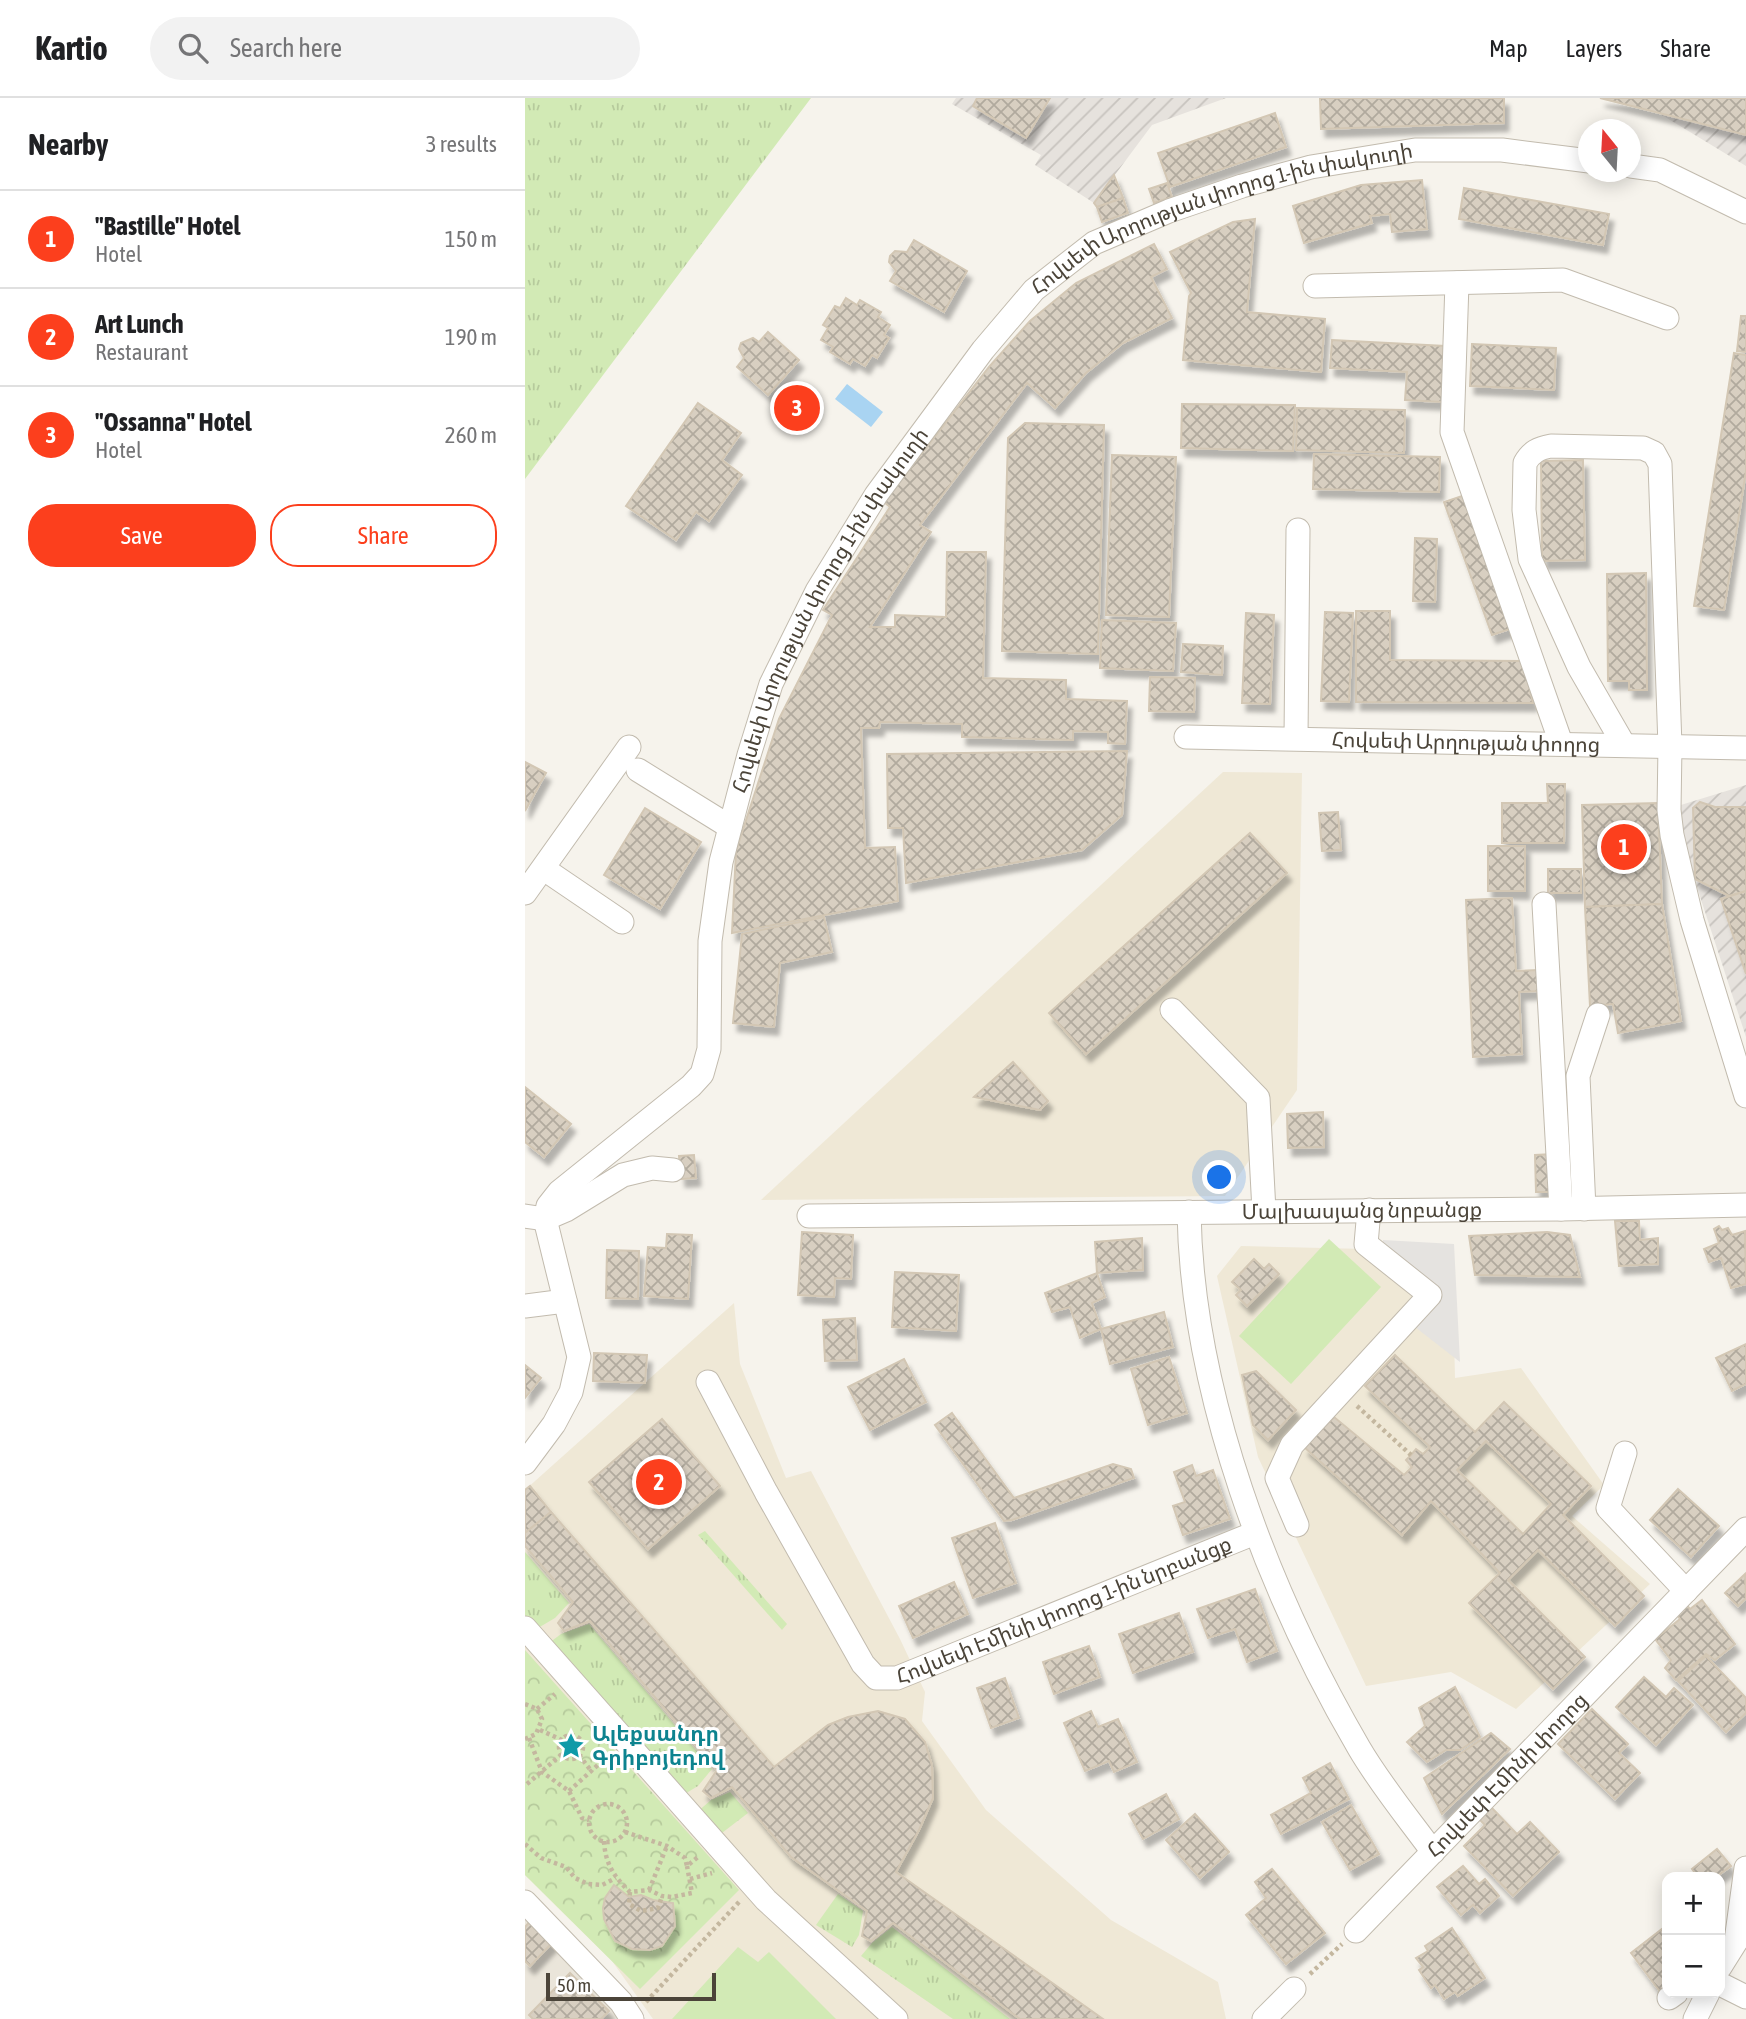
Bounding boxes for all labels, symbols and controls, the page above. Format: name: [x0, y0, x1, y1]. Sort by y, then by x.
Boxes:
search box: [150, 17, 640, 80]
text: Kartio: [35, 29, 108, 67]
icon: search: [174, 29, 212, 67]
text: Search here: [230, 33, 342, 63]
text: Map: [1489, 35, 1528, 62]
text: Layers: [1566, 35, 1622, 62]
text: Share: [1660, 35, 1711, 62]
north arrow: [1578, 119, 1641, 182]
text: Nearby: [28, 127, 108, 161]
text: 3 results: [426, 131, 497, 157]
street label: Հովսեփ Արղության փողոց 1-ին փակուղի: [1026, 138, 1414, 299]
text: "Bastille" Hotel: [95, 211, 240, 241]
text: 1: [46, 226, 56, 252]
text: 150 m: [445, 226, 497, 252]
text: Hotel: [95, 241, 142, 267]
text: Art Lunch: [95, 309, 184, 339]
text: 2: [46, 324, 56, 350]
text: 190 m: [445, 324, 497, 350]
text: Restaurant: [95, 339, 188, 365]
pin: 3: [774, 382, 820, 434]
text: "Ossanna" Hotel: [95, 407, 252, 437]
text: 3: [46, 422, 56, 448]
text: 260 m: [445, 422, 497, 448]
street label: Հովսեփ Արղության փողոց 1-ին փակուղի: [727, 423, 933, 795]
text: Hotel: [95, 437, 142, 463]
button: Save: [28, 504, 256, 567]
button: Share: [270, 504, 497, 567]
street label: Հովսեփ Արղության փողոց: [1331, 727, 1600, 757]
pin: 1: [1601, 821, 1647, 873]
your location: [1202, 1160, 1236, 1194]
street label: Մալխասյանց նրբանցք: [1242, 1197, 1482, 1224]
pin: 2: [636, 1456, 682, 1508]
street label: Հովսեփ Էմինի փողոց 1-ին նրբանցք: [892, 1531, 1235, 1688]
street label: Հովսեփ Էմինի փողոց: [1421, 1687, 1592, 1862]
place label: Ալեքսանդր Գրիբոյեդով: [592, 1721, 726, 1770]
place icon: Ալեքսանդր Գրիբոյեդով: [556, 1731, 586, 1761]
map controls: [1662, 1872, 1725, 1998]
button: +: [1662, 1872, 1725, 1935]
button: −: [1662, 1935, 1725, 1998]
scale bar: [546, 1970, 716, 2002]
text: 50 m: [557, 1974, 591, 1996]

